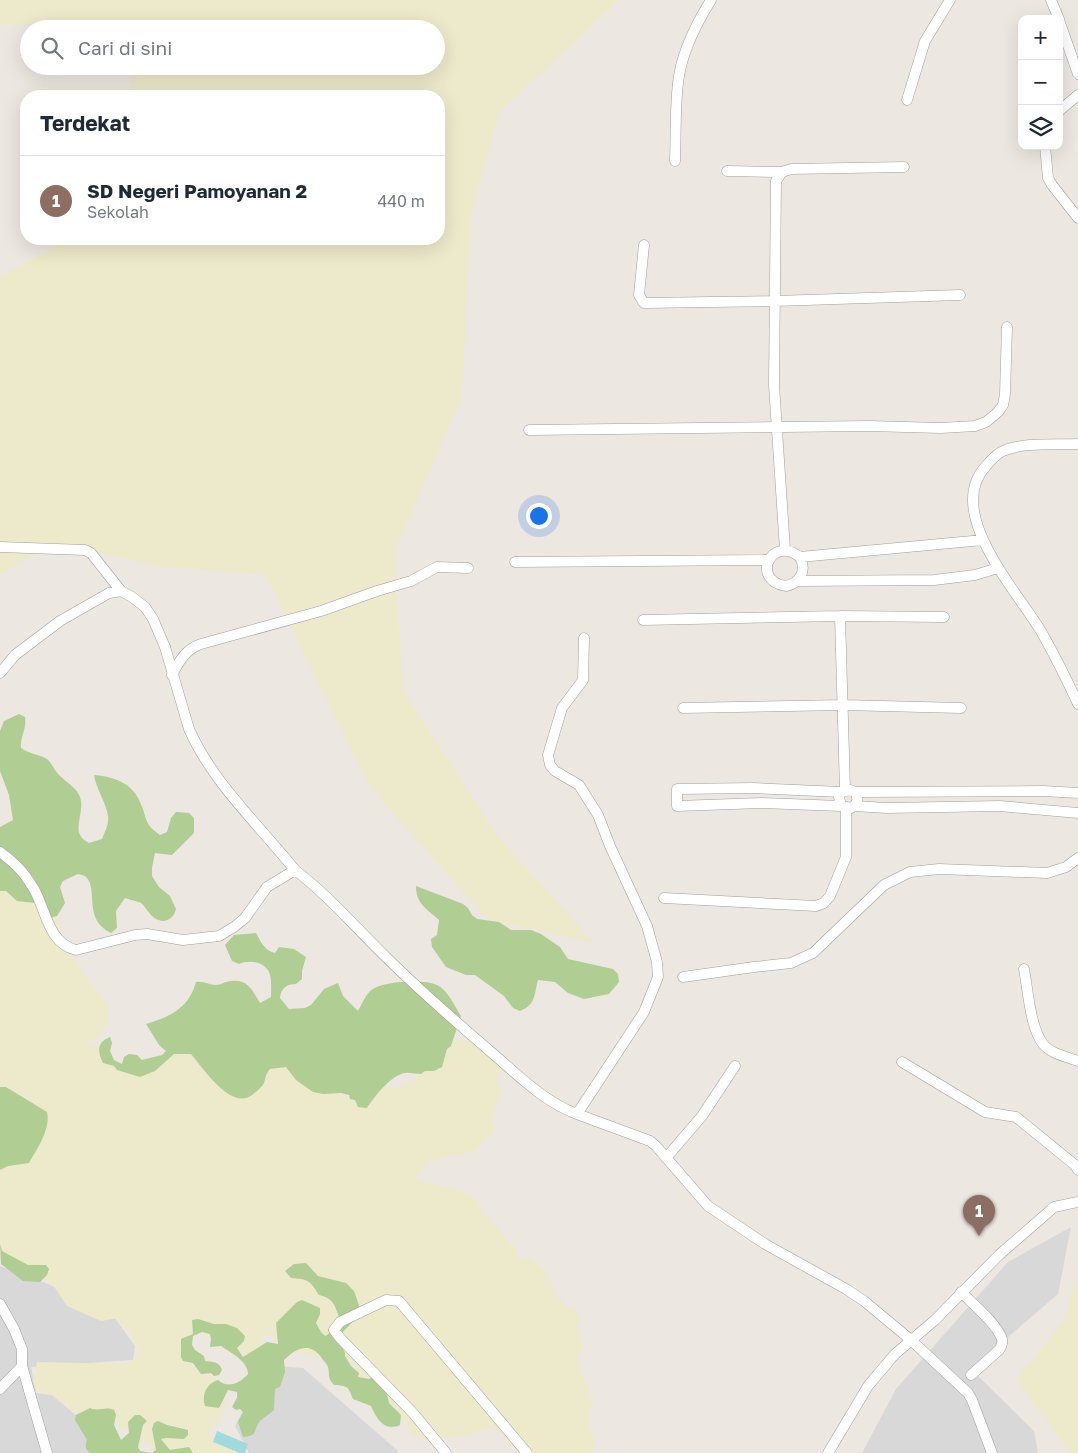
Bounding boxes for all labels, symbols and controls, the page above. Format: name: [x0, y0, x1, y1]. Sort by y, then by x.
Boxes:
map controls: [1018, 15, 1063, 150]
button: +: [1018, 15, 1063, 60]
search box: [20, 20, 445, 75]
icon: search: [38, 34, 66, 62]
text: Cari di sini: [78, 36, 172, 59]
button: −: [1018, 60, 1063, 105]
button: layers: [1018, 105, 1063, 150]
text: Terdekat: [40, 110, 130, 136]
text: SD Negeri Pamoyanan 2: [87, 179, 307, 202]
text: 1: [52, 191, 60, 211]
text: 440 m: [377, 191, 425, 211]
text: Sekolah: [87, 202, 149, 222]
your location: [526, 503, 552, 529]
pin: 1: [963, 1195, 995, 1236]

